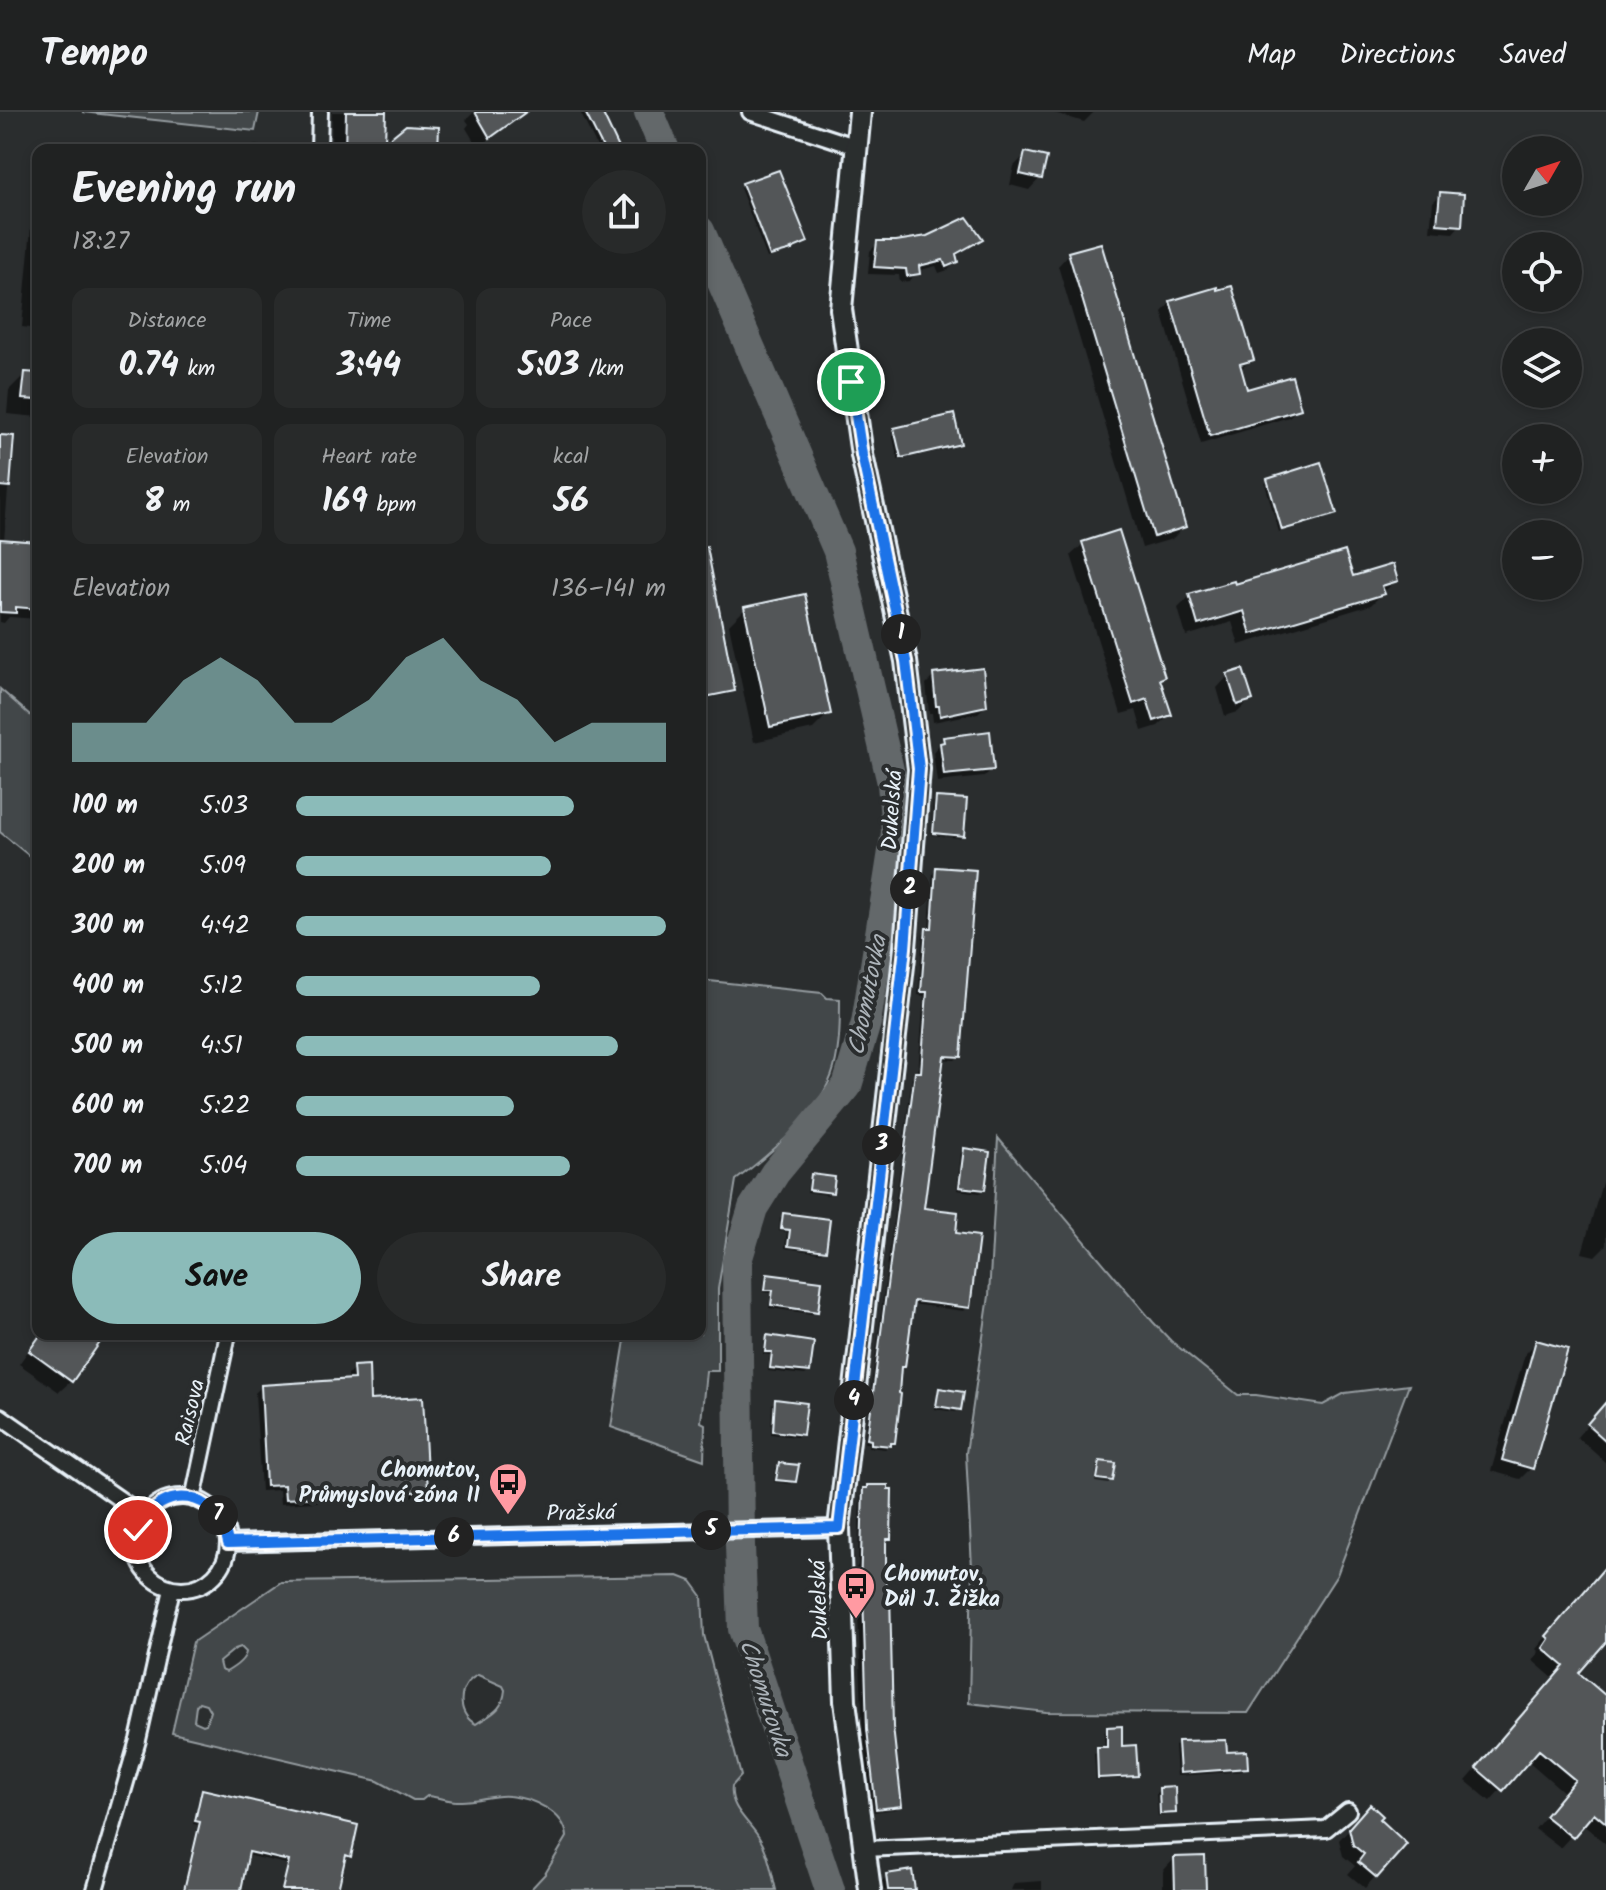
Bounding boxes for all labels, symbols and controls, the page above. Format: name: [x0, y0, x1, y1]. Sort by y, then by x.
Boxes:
text: Tempo: [40, 25, 148, 85]
text: Map: [1247, 33, 1296, 78]
text: Directions: [1340, 33, 1456, 78]
text: Saved: [1500, 33, 1566, 78]
north arrow: [1502, 136, 1582, 216]
map controls: [1502, 136, 1582, 600]
text: Evening run: [72, 156, 296, 226]
button: share: [582, 170, 666, 254]
text: 18:27: [72, 221, 129, 263]
button: locate: [1502, 232, 1582, 312]
text: Distance: [127, 304, 207, 339]
text: Time: [347, 304, 391, 339]
text: Pace: [550, 304, 592, 339]
button: layers: [1502, 328, 1582, 408]
text: 0.74: [119, 339, 179, 393]
text: 3:44: [337, 339, 401, 393]
text: 5:03: [518, 339, 580, 393]
pin: [817, 348, 885, 416]
text: km: [179, 352, 215, 387]
text: /km: [580, 352, 624, 387]
icon: arrive: [829, 360, 873, 404]
button: +: [1502, 424, 1582, 504]
text: Elevation: [125, 440, 209, 475]
text: Heart rate: [321, 440, 417, 475]
text: kcal: [553, 440, 589, 475]
text: 8: [144, 475, 164, 529]
text: 169: [322, 475, 368, 529]
text: 56: [553, 475, 589, 529]
text: m: [164, 488, 190, 523]
text: bpm: [368, 488, 416, 523]
button: −: [1502, 520, 1582, 600]
text: Elevation: [72, 568, 170, 610]
text: 136–141 m: [551, 568, 666, 610]
pin: 1: [881, 614, 921, 654]
text: 1: [898, 616, 904, 651]
street label: Dukelská: [873, 766, 914, 852]
text: 100 m: [72, 785, 138, 827]
text: 5:03: [200, 785, 248, 827]
text: 200 m: [72, 845, 145, 887]
text: 5:09: [200, 845, 246, 887]
pin: 2: [890, 869, 930, 909]
text: 2: [904, 871, 916, 906]
text: 300 m: [72, 905, 144, 947]
text: 4:42: [200, 905, 250, 947]
water label: Chomutovka: [838, 930, 900, 1059]
text: 400 m: [72, 965, 144, 1007]
text: 5:12: [200, 965, 244, 1007]
text: 500 m: [72, 1025, 143, 1067]
text: 4:51: [200, 1025, 243, 1067]
text: 600 m: [72, 1085, 144, 1127]
text: 5:22: [200, 1085, 251, 1127]
pin: 3: [862, 1125, 902, 1165]
text: 3: [876, 1127, 888, 1162]
text: 700 m: [72, 1145, 142, 1187]
text: 5:04: [200, 1145, 248, 1187]
button: Save: [72, 1232, 361, 1324]
button: Share: [377, 1232, 666, 1324]
street label: Raisova: [167, 1376, 216, 1449]
pin: 4: [834, 1380, 874, 1420]
text: 4: [848, 1382, 860, 1417]
place label: Chomutov, Průmyslová zóna II: [299, 1454, 480, 1514]
bus stop icon: Chomutov, Průmyslová zóna II: [487, 1461, 529, 1516]
pin: 7: [198, 1495, 238, 1535]
pin: [104, 1496, 172, 1564]
street label: Pražská: [546, 1496, 619, 1533]
text: 7: [213, 1497, 223, 1532]
icon: check: [116, 1508, 160, 1552]
pin: 5: [691, 1510, 731, 1550]
text: 5: [705, 1512, 717, 1547]
pin: 6: [434, 1517, 474, 1557]
text: 6: [448, 1519, 460, 1554]
street label: Dukelská: [802, 1556, 839, 1641]
place label: Chomutov, Důl J. Žižka: [884, 1558, 1000, 1618]
bus stop icon: Chomutov, Důl J. Žižka: [835, 1565, 877, 1620]
water label: Chomutovka: [727, 1635, 802, 1764]

